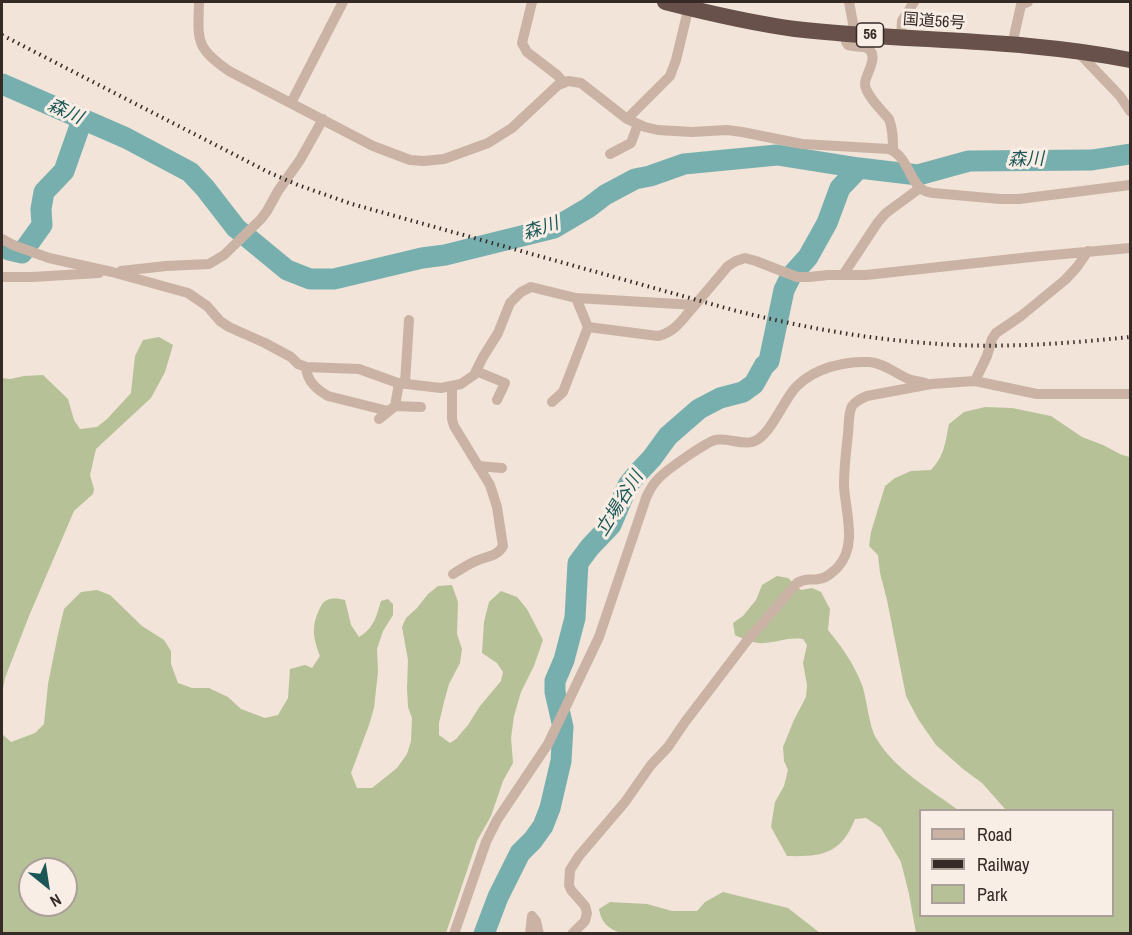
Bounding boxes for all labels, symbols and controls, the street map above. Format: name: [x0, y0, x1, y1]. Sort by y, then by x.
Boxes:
street label: 国道56号: [902, 10, 966, 34]
road number: 56: [856, 23, 884, 47]
water label: 森川: [44, 95, 86, 129]
water label: 森川: [1008, 149, 1044, 171]
water label: 森川: [521, 213, 561, 245]
water label: 立場谷川: [592, 468, 648, 540]
legend: [919, 809, 1114, 917]
text: Road: [977, 822, 1012, 847]
text: Railway: [977, 852, 1030, 877]
north arrow: [18, 857, 78, 917]
text: Park: [977, 882, 1007, 907]
text: N: [46, 889, 66, 913]

